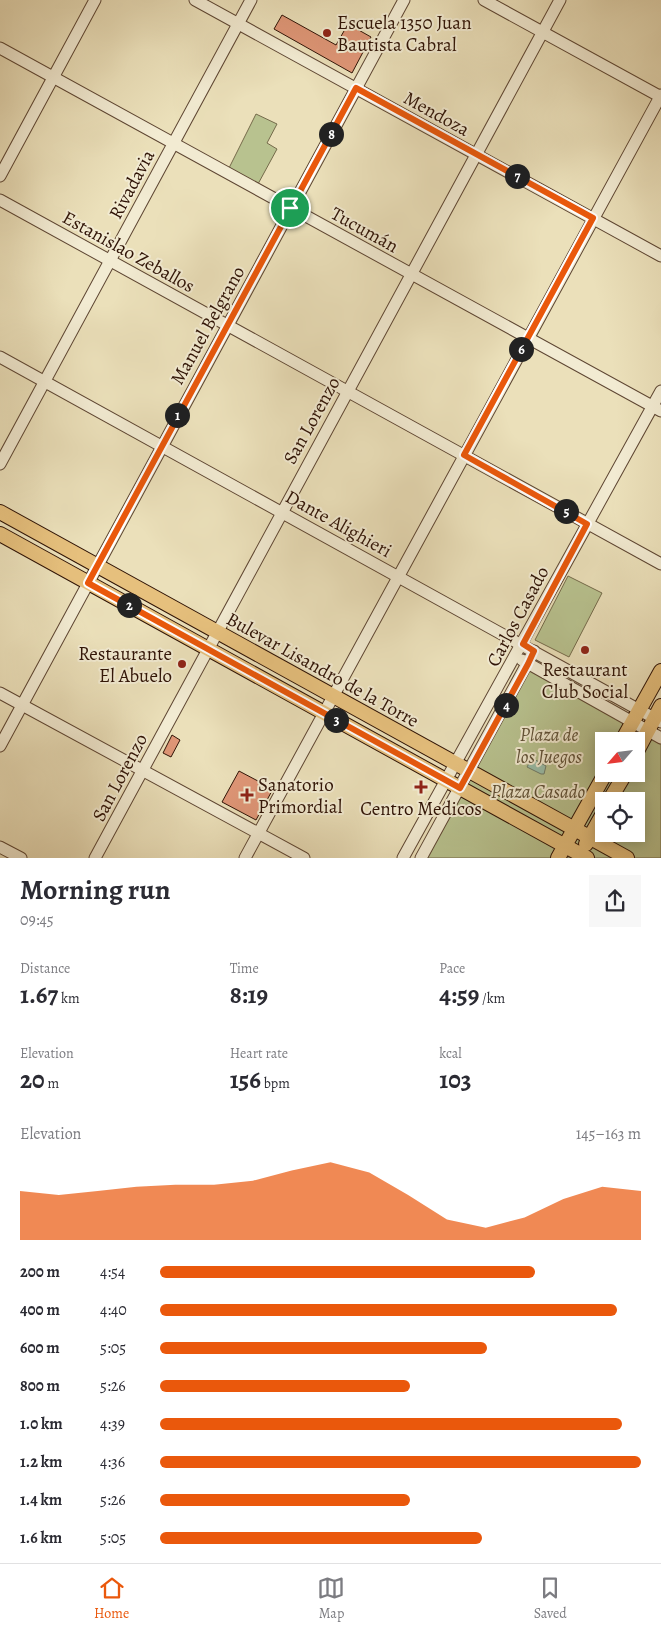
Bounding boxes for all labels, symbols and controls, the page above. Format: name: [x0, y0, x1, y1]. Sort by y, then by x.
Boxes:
place label: Escuela 1350 Juan Bautista Cabral: [337, 10, 472, 58]
marker: Escuela 1350 Juan Bautista Cabral: [321, 27, 333, 39]
street label: Mendoza: [399, 85, 474, 143]
pin: 8: [318, 122, 344, 146]
text: 8: [328, 125, 335, 144]
street label: Rivadavia: [103, 145, 161, 224]
pin: 7: [504, 164, 530, 188]
text: 7: [515, 167, 520, 186]
pin: [269, 187, 311, 229]
icon: arrive: [276, 194, 304, 222]
street label: Tucumán: [326, 201, 403, 259]
street label: Estanislao Zeballos: [58, 205, 200, 299]
street label: Manuel Belgrano: [165, 261, 251, 390]
pin: 6: [508, 336, 534, 362]
text: 6: [518, 340, 525, 359]
street label: San Lorenzo: [277, 372, 347, 469]
pin: 1: [164, 402, 190, 428]
text: 1: [175, 406, 180, 425]
street label: Dante Alighieri: [281, 484, 396, 564]
pin: 5: [554, 498, 578, 524]
text: 5: [564, 502, 569, 521]
street label: Carlos Casado: [480, 562, 555, 671]
pin: 2: [116, 592, 142, 618]
text: 2: [126, 596, 133, 615]
street label: Bulevar Lisandro de la Torre: [222, 606, 424, 734]
place label: Restaurante El Abuelo: [78, 641, 172, 689]
marker: Restaurant Club Social: [579, 644, 591, 656]
place label: Restaurant Club Social: [542, 657, 629, 705]
marker: Restaurante El Abuelo: [176, 658, 188, 670]
pin: 4: [494, 692, 518, 718]
text: 4: [503, 696, 510, 715]
pin: 3: [324, 708, 348, 732]
text: 3: [333, 711, 340, 730]
park label: Plaza de los Juegos: [516, 722, 583, 770]
street label: San Lorenzo: [86, 729, 154, 826]
north arrow: [595, 732, 645, 782]
map controls: [595, 732, 645, 842]
place label: Sanatorio Primordial: [258, 772, 343, 820]
park label: Plaza Casado: [491, 779, 586, 805]
marker: Centro Medicos: [414, 780, 428, 794]
marker: Sanatorio Primordial: [240, 788, 254, 802]
button: locate: [595, 792, 645, 842]
place label: Centro Medicos: [360, 796, 482, 822]
text: Morning run: [20, 871, 170, 909]
button: share: [589, 875, 641, 927]
text: 09:45: [20, 909, 54, 931]
text: Distance: [20, 959, 70, 978]
text: Time: [230, 959, 259, 978]
text: Pace: [439, 959, 465, 978]
text: 1.67: [20, 978, 58, 1012]
text: 8:19: [230, 978, 268, 1012]
text: 4:59: [439, 978, 479, 1012]
text: km: [58, 989, 80, 1008]
text: /km: [479, 989, 505, 1008]
text: Elevation: [20, 1044, 74, 1063]
text: Heart rate: [230, 1044, 288, 1063]
text: kcal: [439, 1044, 462, 1063]
text: 20: [20, 1063, 45, 1097]
text: 156: [230, 1063, 261, 1097]
text: 103: [439, 1063, 472, 1097]
text: m: [45, 1074, 59, 1093]
text: bpm: [261, 1074, 290, 1093]
text: Elevation: [20, 1123, 81, 1145]
text: 145–163 m: [576, 1123, 641, 1145]
text: 200 m: [20, 1261, 60, 1283]
text: 4:54: [100, 1261, 125, 1283]
text: 400 m: [20, 1299, 60, 1321]
text: 4:40: [100, 1299, 127, 1321]
text: 600 m: [20, 1337, 60, 1359]
text: 5:05: [100, 1337, 126, 1359]
text: 800 m: [20, 1375, 60, 1397]
text: 5:26: [100, 1375, 126, 1397]
text: 1.0 km: [20, 1413, 63, 1435]
text: 4:39: [100, 1413, 125, 1435]
text: 1.2 km: [20, 1451, 62, 1473]
text: 4:36: [100, 1451, 125, 1473]
text: 1.4 km: [20, 1489, 62, 1511]
text: 5:26: [100, 1489, 126, 1511]
text: 1.6 km: [20, 1527, 62, 1549]
text: 5:05: [100, 1527, 126, 1549]
tab: Home: [94, 1574, 129, 1623]
tab: Map: [317, 1574, 345, 1623]
tab: Saved: [534, 1574, 567, 1623]

